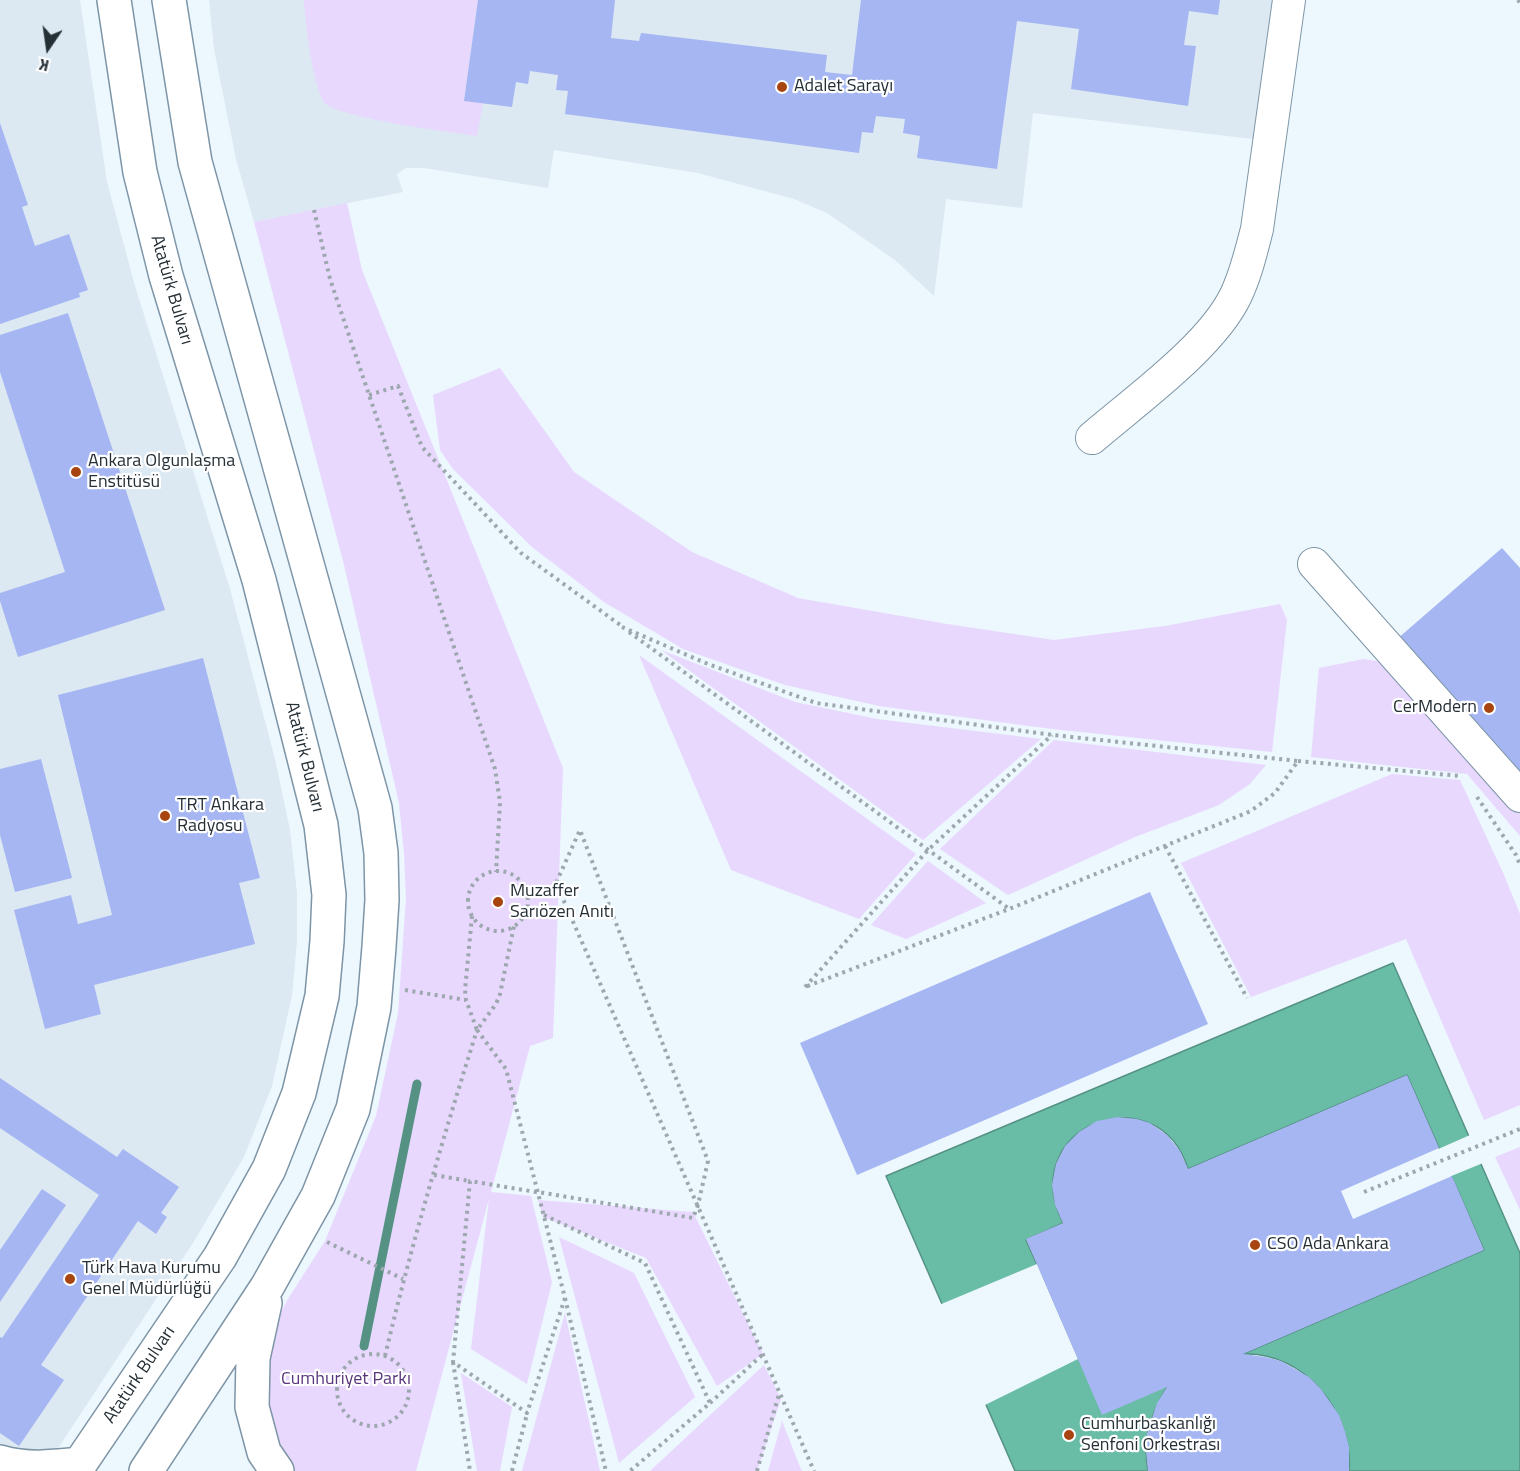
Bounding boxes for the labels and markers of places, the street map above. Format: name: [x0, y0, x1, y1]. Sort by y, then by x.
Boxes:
place label: Adalet Sarayı: [794, 76, 893, 98]
marker: Adalet Sarayı: [775, 80, 789, 94]
place label: Ankara Olgunlaşma Enstitüsü: [88, 451, 235, 494]
marker: Ankara Olgunlaşma Enstitüsü: [69, 465, 83, 479]
place label: CerModern: [1393, 697, 1477, 719]
marker: CerModern: [1482, 701, 1496, 715]
place label: TRT Ankara Radyosu: [177, 795, 264, 838]
marker: TRT Ankara Radyosu: [158, 809, 172, 823]
place label: Muzaffer Sarıözen Anıtı: [510, 881, 614, 924]
marker: Muzaffer Sarıözen Anıtı: [491, 895, 505, 909]
place label: CSO Ada Ankara: [1267, 1234, 1389, 1256]
marker: CSO Ada Ankara: [1248, 1238, 1262, 1252]
place label: Türk Hava Kurumu Genel Müdürlüğü: [82, 1258, 221, 1300]
marker: Türk Hava Kurumu Genel Müdürlüğü: [63, 1272, 77, 1286]
place label: Cumhurbaşkanlığı Senfoni Orkestrası: [1081, 1414, 1220, 1456]
marker: Cumhurbaşkanlığı Senfoni Orkestrası: [1062, 1428, 1076, 1442]

